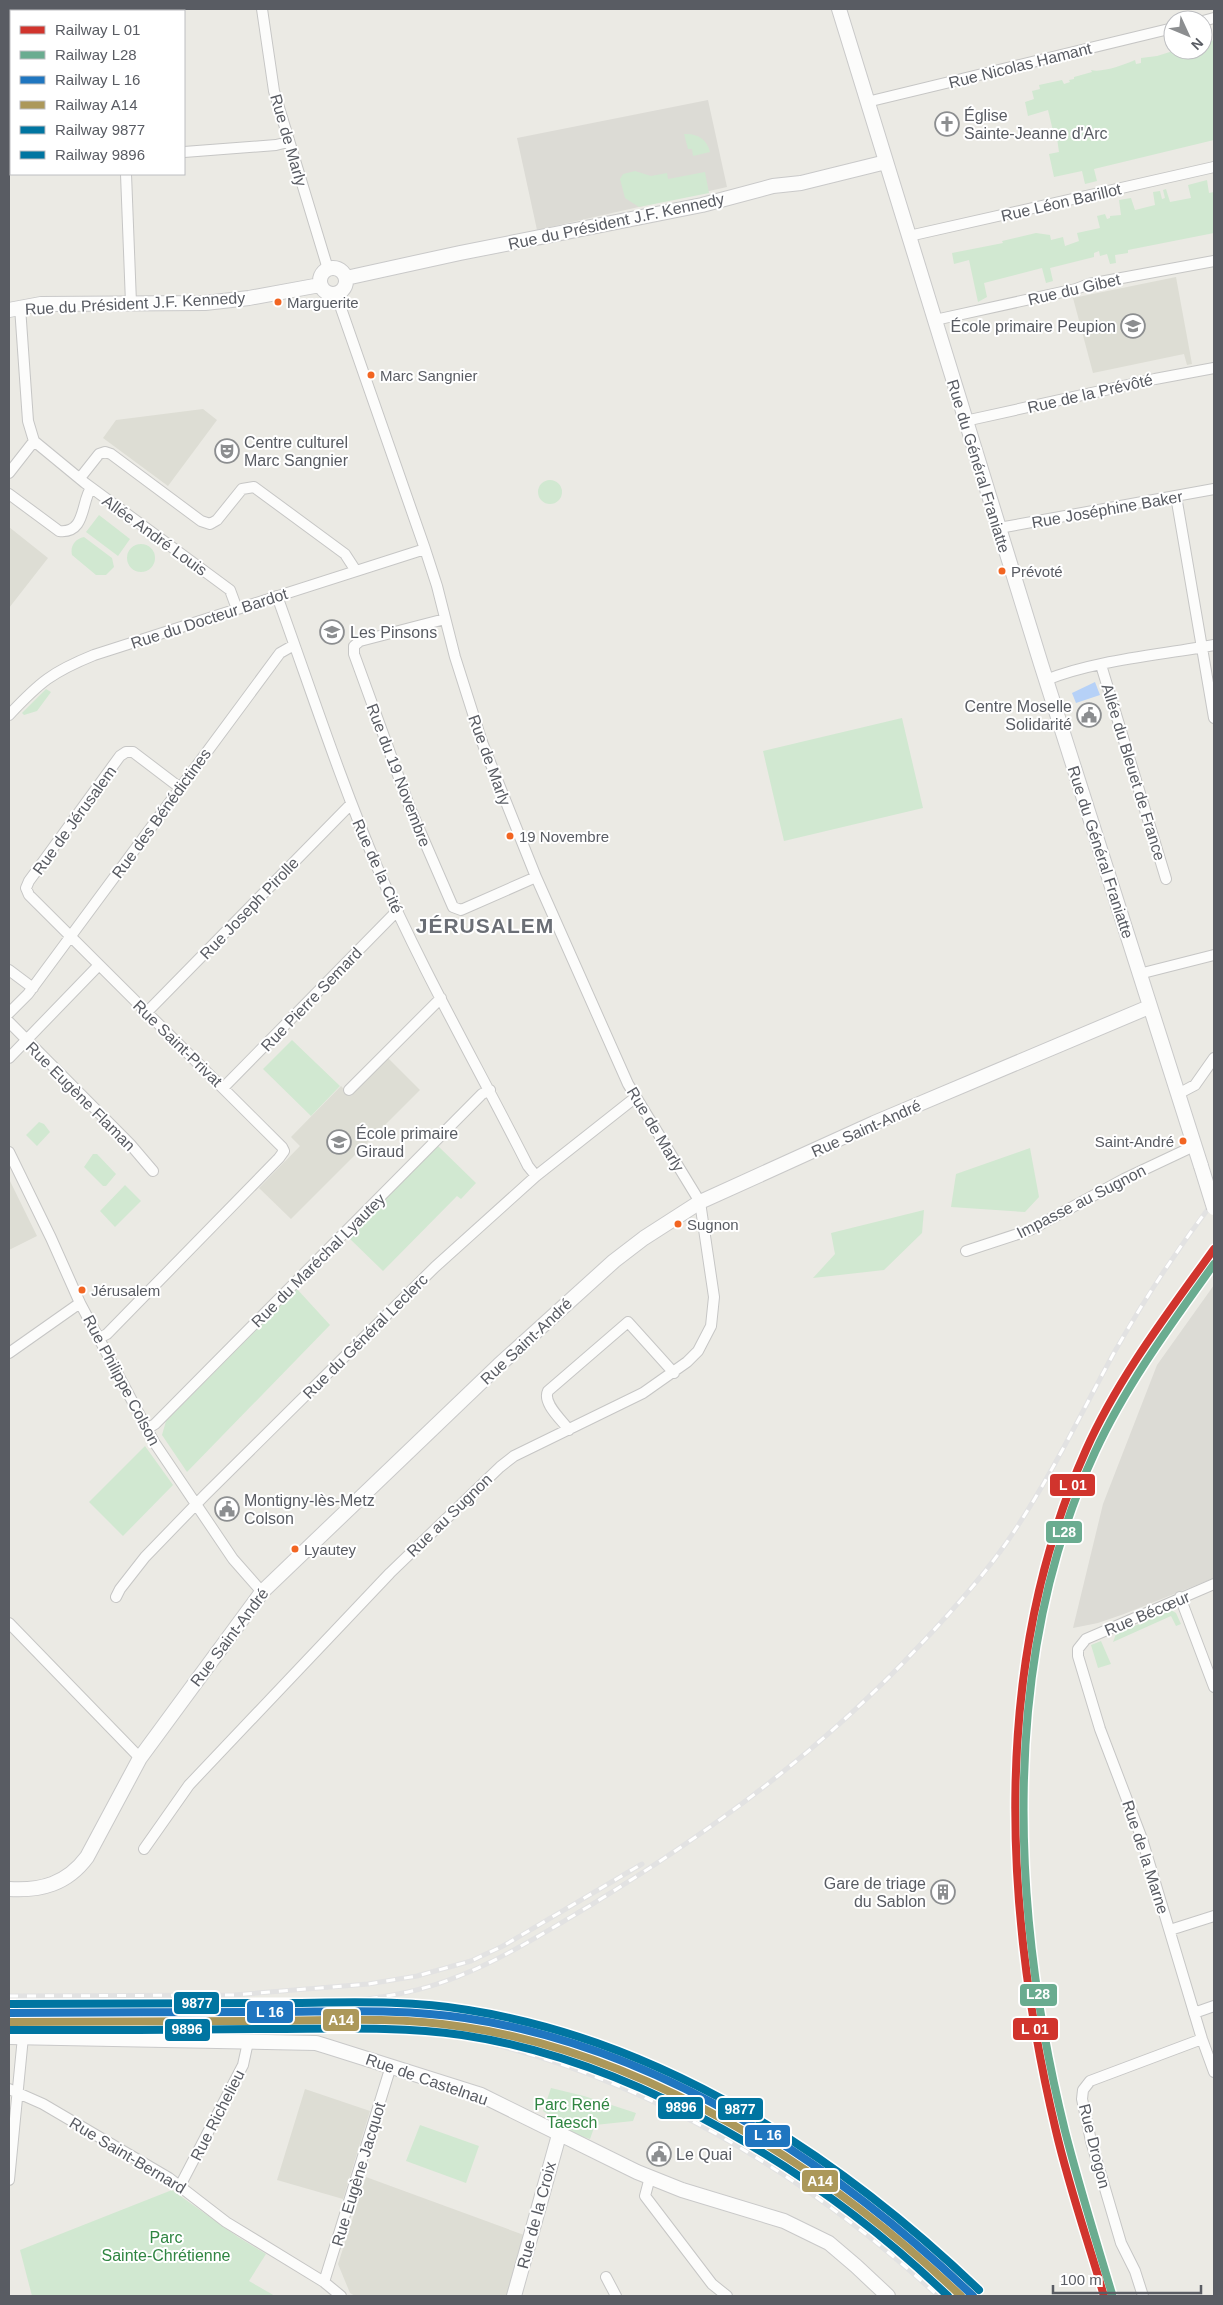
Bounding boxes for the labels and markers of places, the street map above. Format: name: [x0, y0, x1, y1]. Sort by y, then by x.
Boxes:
place label: Église Sainte-Jeanne d'Arc: [964, 106, 1108, 142]
church icon: Église Sainte-Jeanne d'Arc: [934, 111, 960, 137]
place label: Marguerite: [287, 294, 359, 311]
marker: Marguerite: [273, 297, 283, 307]
school or university icon: École primaire Peupion: [1120, 313, 1146, 339]
place label: École primaire Peupion: [951, 317, 1116, 335]
place label: Marc Sangnier: [380, 367, 478, 384]
marker: Marc Sangnier: [366, 370, 376, 380]
place label: Centre culturel Marc Sangnier: [244, 434, 349, 469]
theatre icon: Centre culturel Marc Sangnier: [214, 438, 240, 464]
place label: Prévoté: [1011, 563, 1063, 580]
marker: Prévoté: [997, 566, 1007, 576]
school or university icon: Les Pinsons: [319, 619, 345, 645]
place label: Les Pinsons: [350, 624, 437, 641]
place label: Centre Moselle Solidarité: [964, 698, 1072, 733]
public building icon: Centre Moselle Solidarité: [1076, 702, 1102, 728]
place label: 19 Novembre: [519, 828, 609, 845]
marker: 19 Novembre: [505, 831, 515, 841]
place label: École primaire Giraud: [356, 1124, 458, 1160]
school or university icon: École primaire Giraud: [326, 1129, 352, 1155]
place label: Saint-André: [1095, 1133, 1174, 1150]
marker: Saint-André: [1178, 1136, 1188, 1146]
place label: Sugnon: [687, 1216, 739, 1233]
marker: Sugnon: [673, 1219, 683, 1229]
place label: Jérusalem: [91, 1282, 160, 1299]
marker: Jérusalem: [77, 1285, 87, 1295]
place label: Montigny-lès-Metz Colson: [244, 1492, 375, 1527]
public building icon: Montigny-lès-Metz Colson: [214, 1496, 240, 1522]
place label: Lyautey: [304, 1541, 356, 1558]
marker: Lyautey: [290, 1544, 300, 1554]
place label: Gare de triage du Sablon: [824, 1875, 926, 1910]
building icon: Gare de triage du Sablon: [930, 1879, 956, 1905]
public building icon: Le Quai: [646, 2141, 672, 2167]
place label: Le Quai: [676, 2146, 732, 2163]

